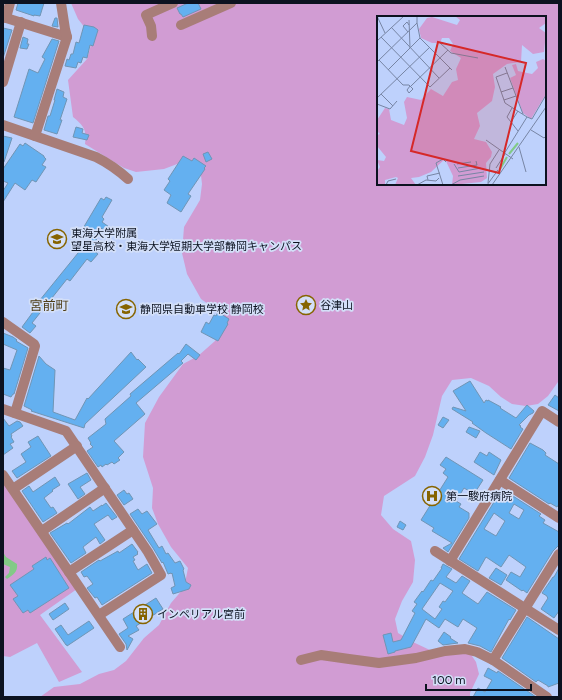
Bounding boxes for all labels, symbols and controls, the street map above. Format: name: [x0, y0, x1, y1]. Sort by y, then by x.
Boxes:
inset map: [377, 16, 546, 185]
place label: 東海大学附属 望星高校・東海大学短期大学部静岡キャンパス: [71, 227, 302, 253]
school or university icon: 東海大学附属 望星高校・東海大学短期大学部静岡キャンパス: [46, 228, 68, 250]
place icon: 谷津山: [295, 294, 317, 316]
district label: 宮前町: [29, 298, 69, 313]
school or university icon: 静岡県自動車学校 静岡校: [115, 298, 137, 320]
place label: 谷津山: [320, 299, 353, 312]
place label: 静岡県自動車学校 静岡校: [140, 303, 264, 316]
hospital icon: 第一駿府病院: [421, 485, 443, 507]
place label: 第一駿府病院: [446, 490, 512, 503]
building icon: インペリアル宮前: [132, 603, 154, 625]
place label: インペリアル宮前: [157, 608, 245, 621]
scale bar: [426, 666, 531, 692]
text: 100 m: [432, 673, 466, 687]

